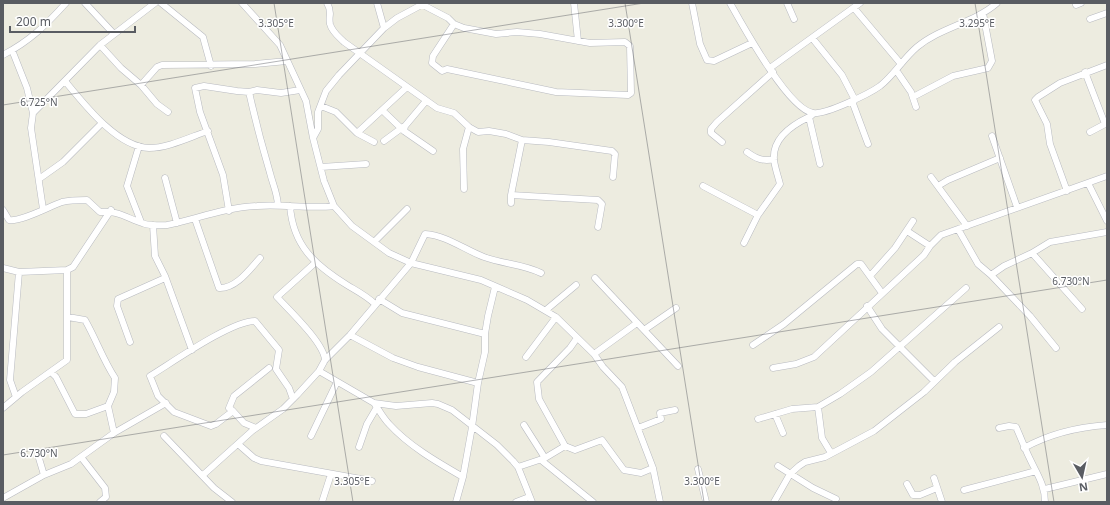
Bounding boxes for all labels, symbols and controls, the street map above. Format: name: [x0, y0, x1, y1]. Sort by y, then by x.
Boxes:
scale bar: [10, 8, 135, 34]
text: 200 m: [16, 13, 51, 30]
text: 3.305°E: [258, 16, 294, 30]
text: 3.300°E: [608, 16, 644, 30]
text: 3.295°E: [959, 16, 995, 30]
text: 6.725°N: [20, 95, 58, 109]
text: 6.730°N: [1052, 274, 1090, 288]
text: 6.730°N: [20, 446, 58, 460]
north arrow: [1062, 457, 1102, 497]
text: 3.305°E: [334, 474, 370, 488]
text: 3.300°E: [684, 474, 720, 488]
text: N: [1078, 479, 1089, 495]

